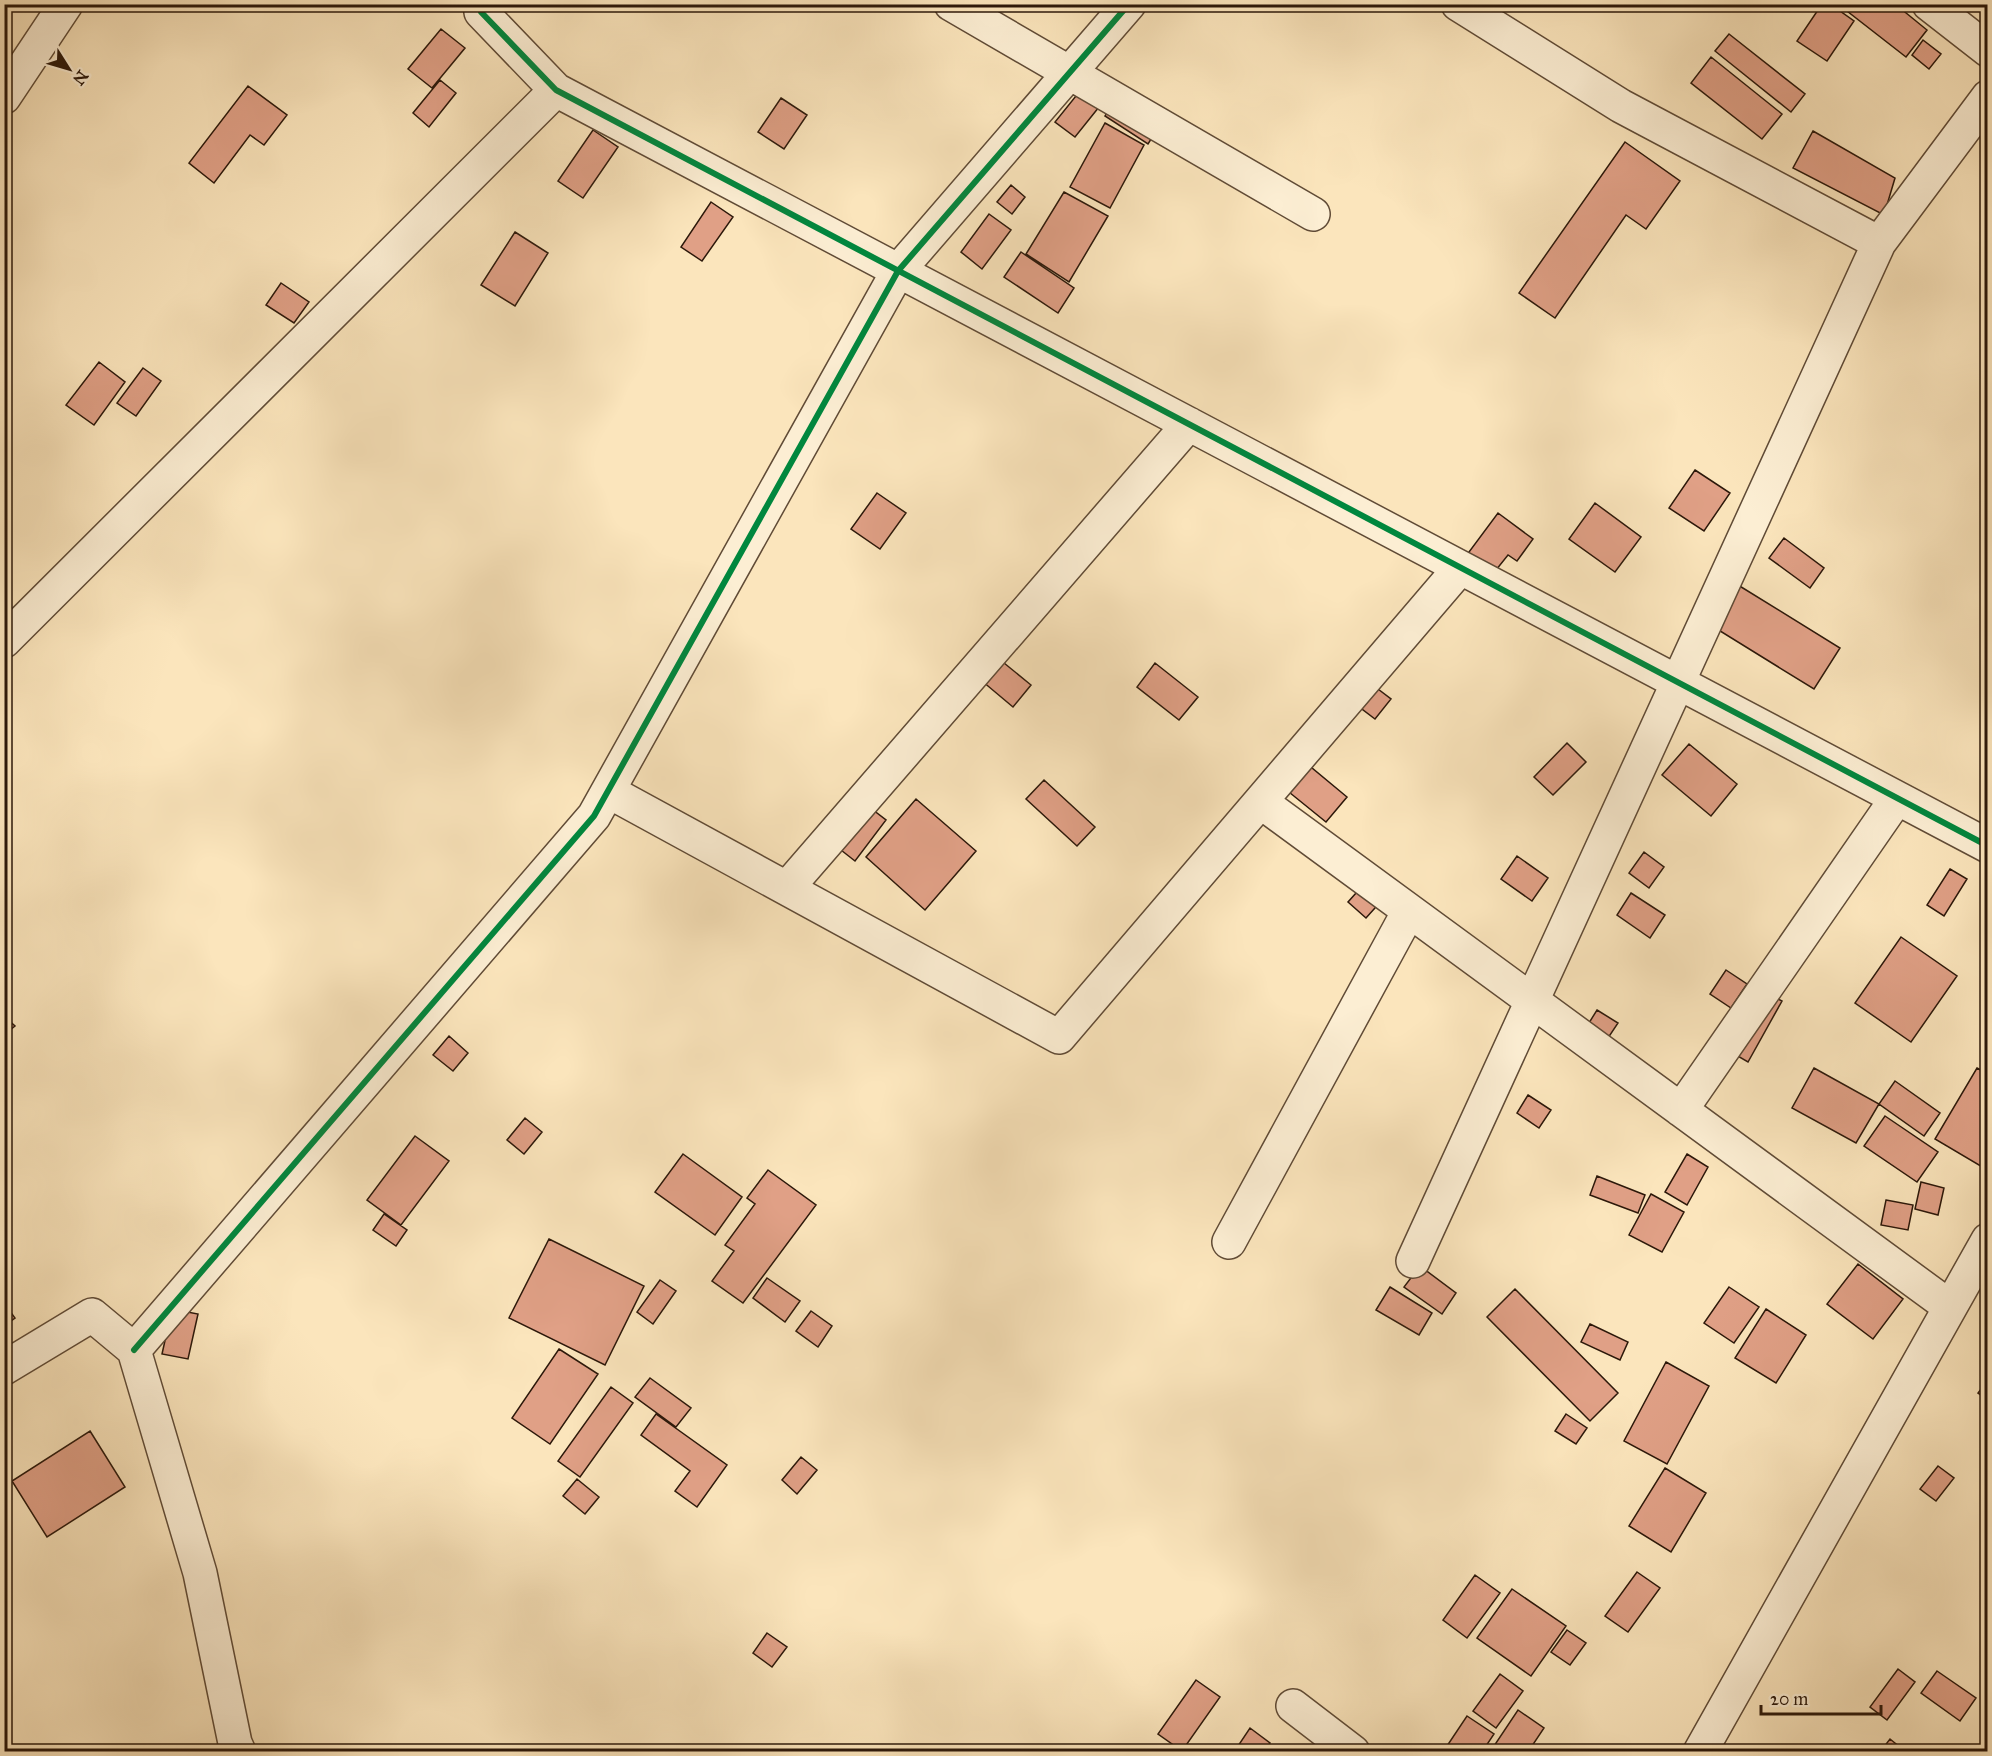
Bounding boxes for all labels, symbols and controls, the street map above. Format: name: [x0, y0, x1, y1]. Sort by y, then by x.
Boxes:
north arrow: [39, 39, 99, 99]
text: N: [69, 67, 92, 89]
scale bar: [1761, 1678, 1881, 1716]
text: 20 m: [1770, 1688, 1808, 1710]

